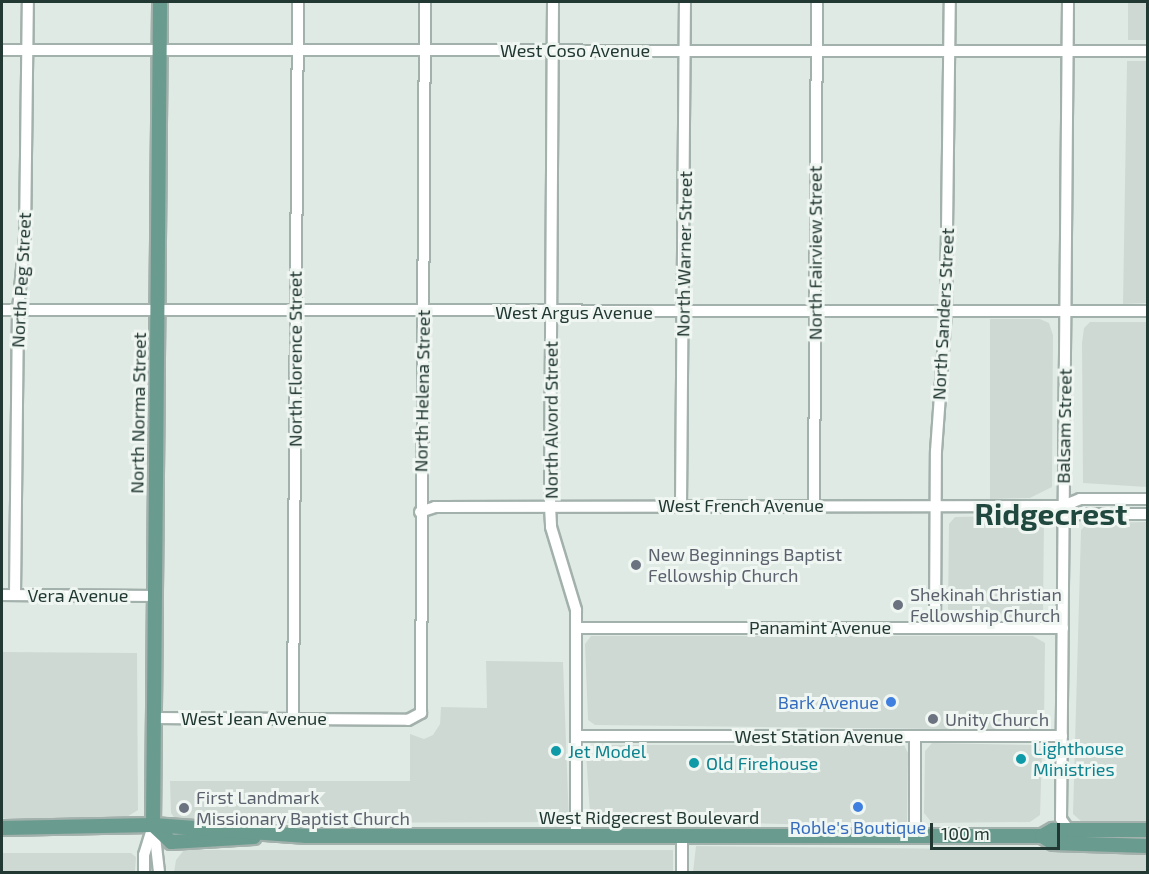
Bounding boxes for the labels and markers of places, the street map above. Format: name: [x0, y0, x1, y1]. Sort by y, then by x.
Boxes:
place label: New Beginnings Baptist Fellowship Church: [648, 544, 842, 586]
marker: New Beginnings Baptist Fellowship Church: [629, 558, 643, 572]
place label: Shekinah Christian Fellowship Church: [910, 584, 1062, 626]
marker: Shekinah Christian Fellowship Church: [891, 598, 905, 612]
place label: Bark Avenue: [777, 691, 879, 713]
marker: Bark Avenue: [884, 695, 898, 709]
place label: Unity Church: [945, 708, 1050, 730]
marker: Unity Church: [926, 712, 940, 726]
place label: Lighthouse Ministries: [1033, 738, 1124, 780]
place label: Jet Model: [568, 740, 646, 762]
marker: Jet Model: [549, 744, 563, 758]
place label: Old Firehouse: [706, 752, 818, 774]
marker: Lighthouse Ministries: [1014, 752, 1028, 766]
marker: Old Firehouse: [687, 756, 701, 770]
place label: First Landmark Missionary Baptist Church: [196, 787, 410, 830]
marker: Roble's Boutique: [851, 800, 865, 814]
marker: First Landmark Missionary Baptist Church: [177, 801, 191, 815]
place label: Roble's Boutique: [790, 816, 926, 838]

